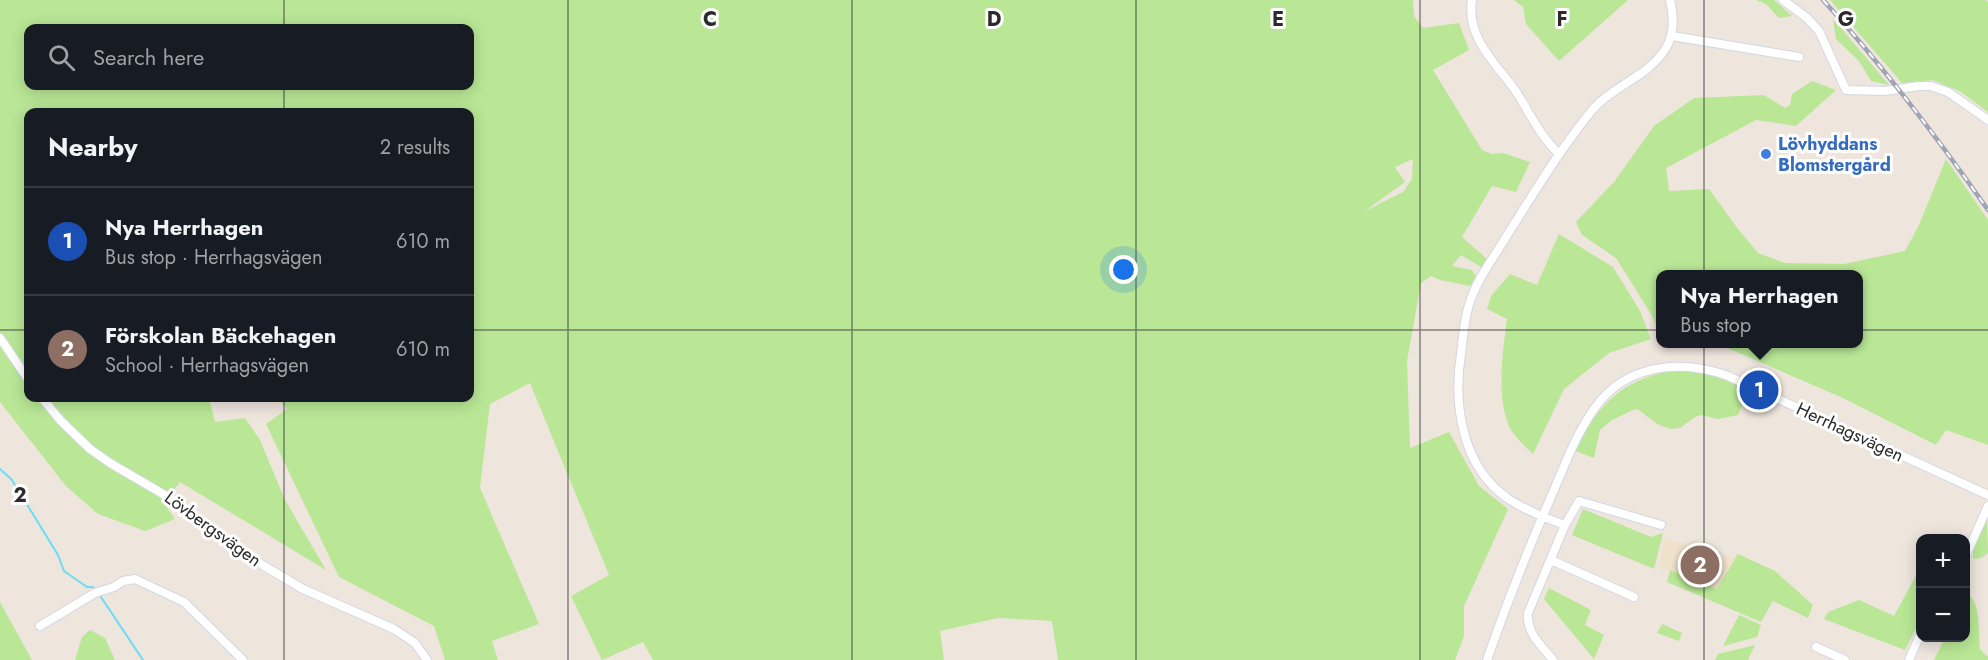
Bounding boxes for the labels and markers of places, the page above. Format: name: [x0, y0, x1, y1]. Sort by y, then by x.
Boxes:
place label: Lövhyddans Blomstergård: [1778, 131, 1891, 178]
marker: Lövhyddans Blomstergård: [1759, 147, 1773, 161]
pin: 1: [1740, 368, 1778, 412]
pin: 2: [1680, 542, 1720, 588]

